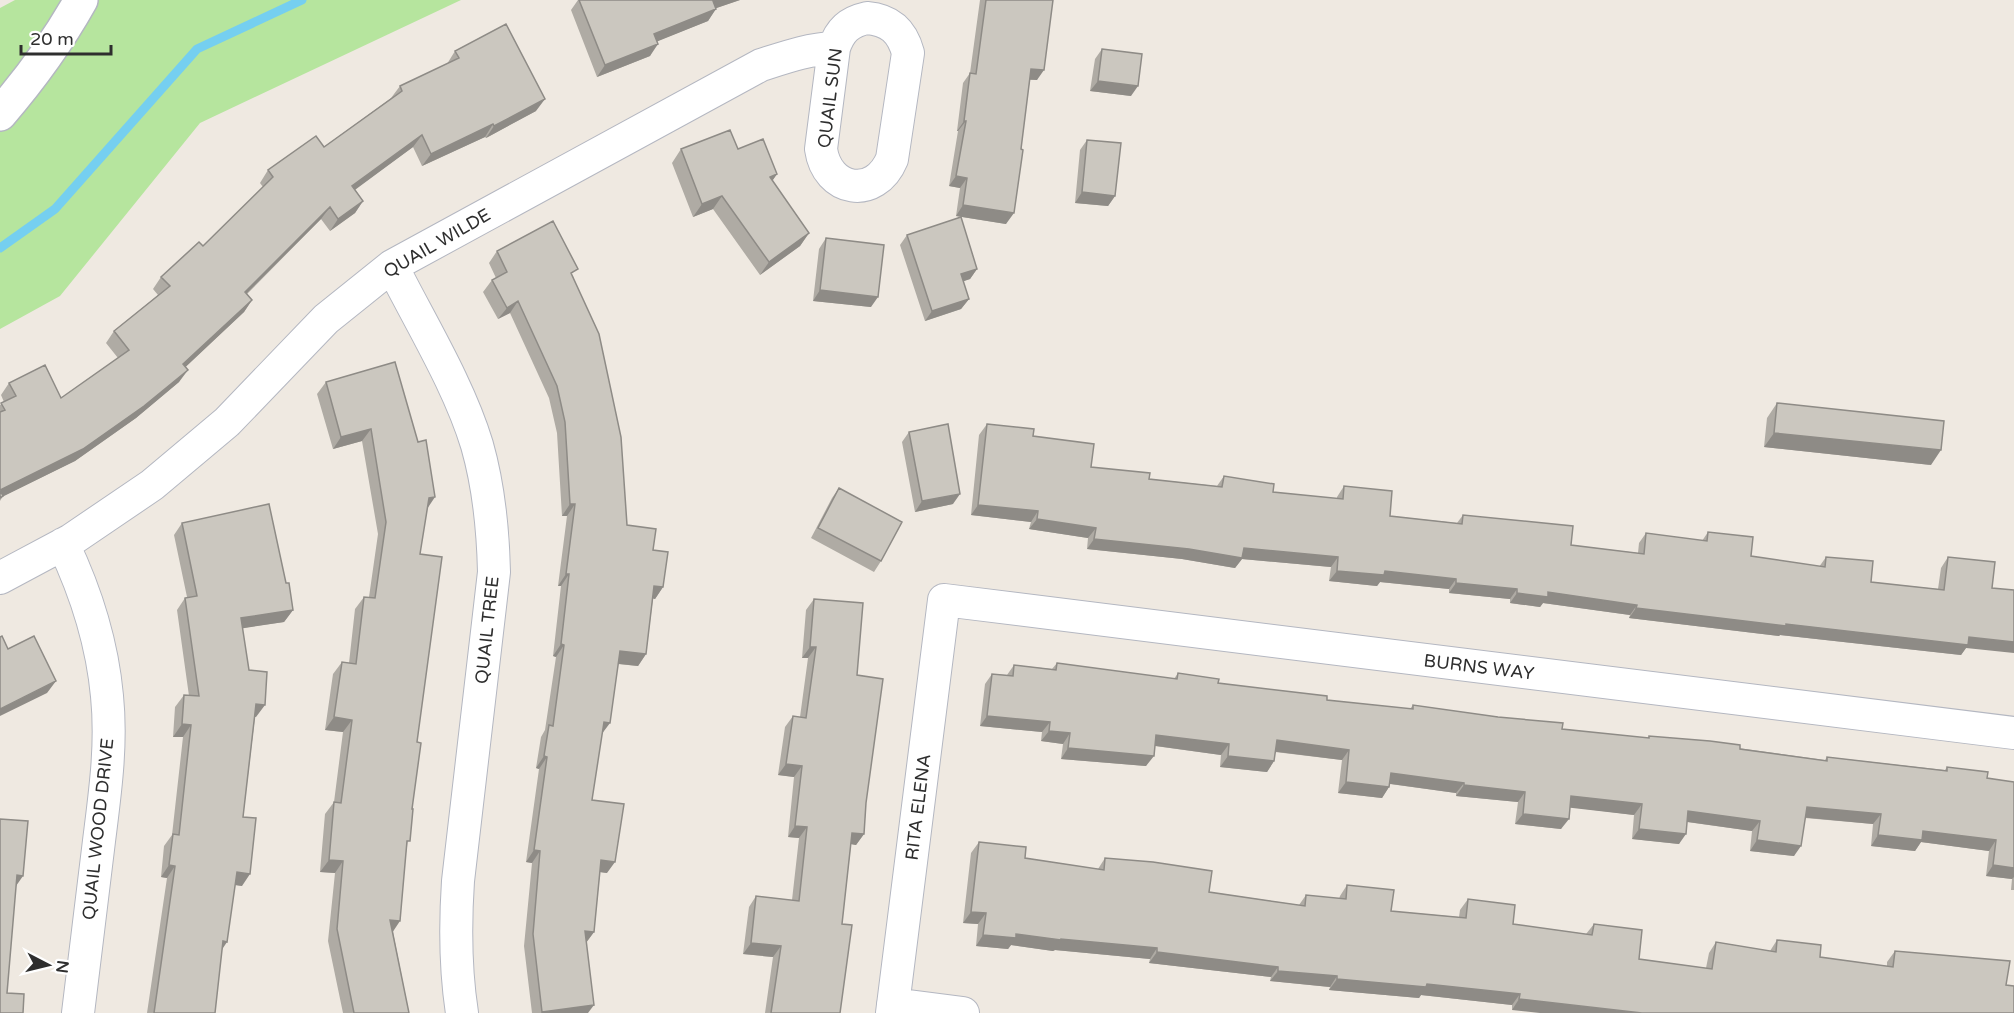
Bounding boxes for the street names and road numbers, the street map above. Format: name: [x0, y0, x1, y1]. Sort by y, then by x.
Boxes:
street label: QUAIL SUN: [813, 47, 847, 149]
street label: QUAIL WILDE: [379, 203, 495, 283]
street label: QUAIL TREE: [470, 575, 504, 685]
street label: BURNS WAY: [1422, 649, 1536, 685]
street label: QUAIL WOOD DRIVE: [78, 737, 118, 921]
street label: RITA ELENA: [901, 752, 935, 862]

